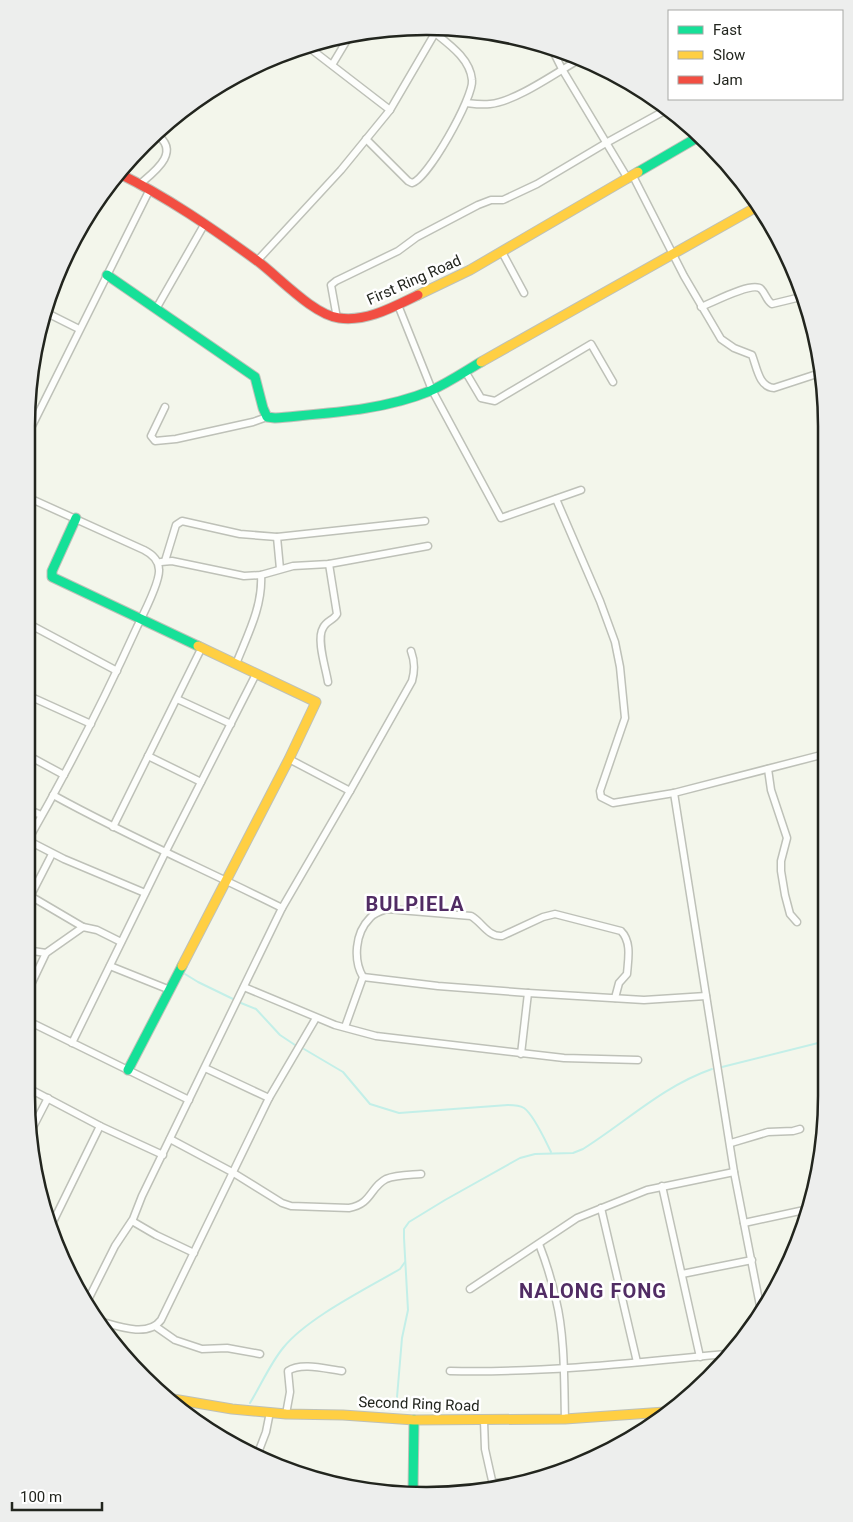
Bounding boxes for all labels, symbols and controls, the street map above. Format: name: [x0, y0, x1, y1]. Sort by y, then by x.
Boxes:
legend: [668, 10, 843, 100]
text: Fast: [713, 21, 742, 39]
text: Slow: [713, 46, 745, 64]
text: Jam: [713, 71, 743, 89]
street label: First Ring Road: [364, 251, 464, 309]
district label: BULPIELA: [365, 892, 465, 916]
district label: NALONG FONG: [519, 1279, 667, 1303]
street label: Second Ring Road: [358, 1393, 480, 1415]
scale bar: [12, 1480, 102, 1512]
text: 100 m: [20, 1488, 62, 1506]

